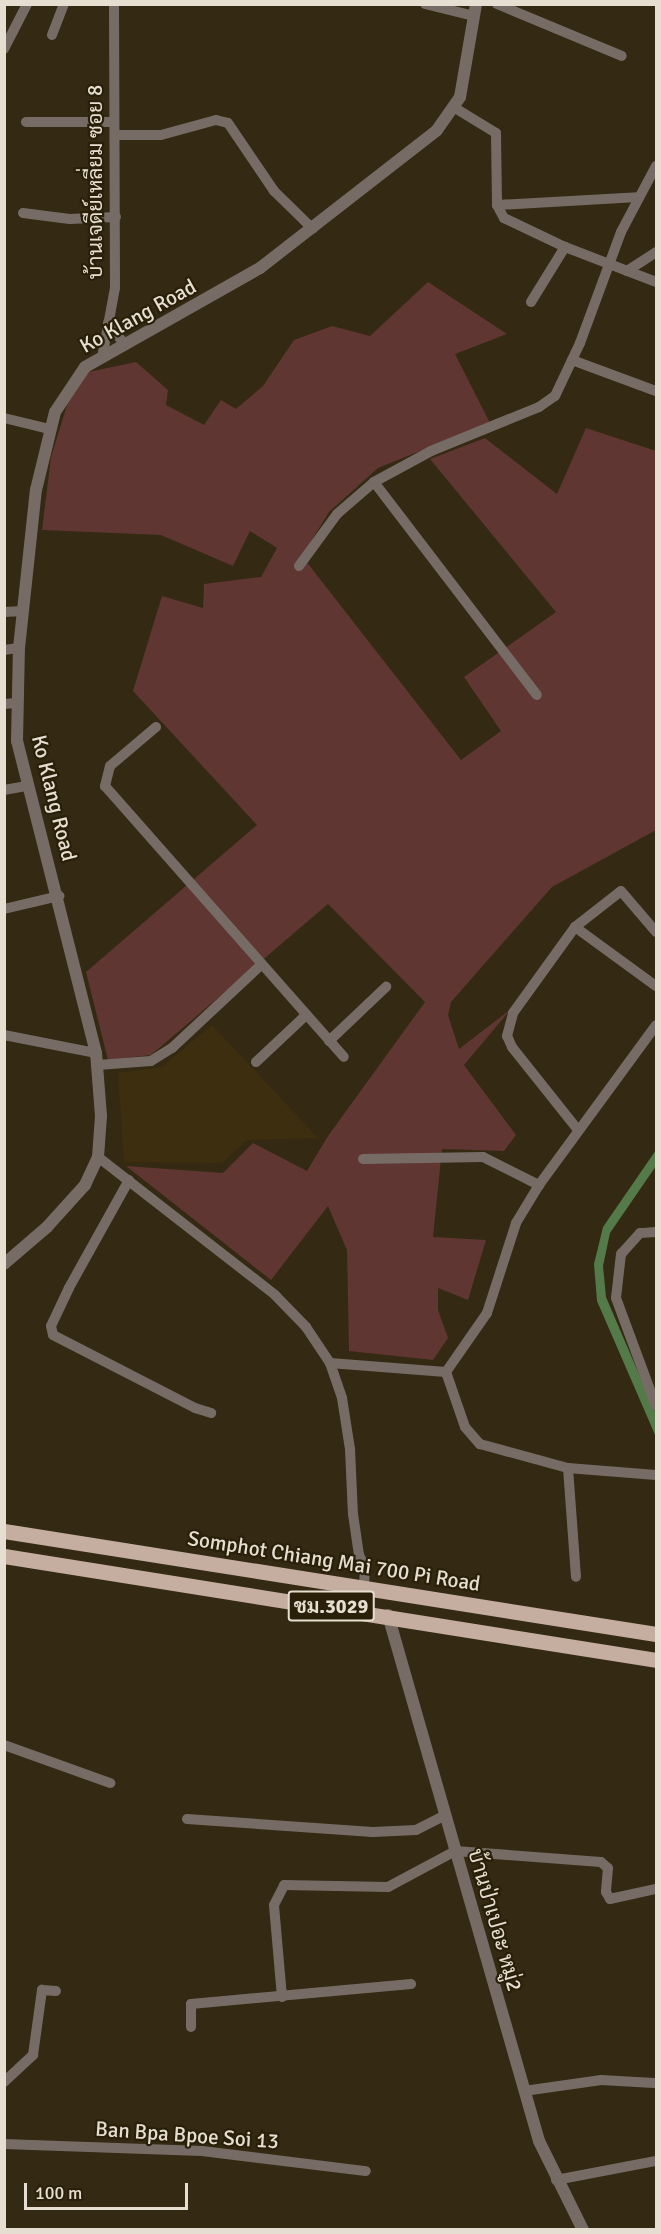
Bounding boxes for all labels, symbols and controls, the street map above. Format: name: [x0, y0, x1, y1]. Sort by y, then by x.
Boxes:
street label: บ้านเจดีย์เหลี่ยม ซอย 8: [82, 85, 108, 279]
street label: Ko Klang Road: [75, 274, 201, 358]
street label: Ko Klang Road: [26, 732, 82, 864]
street label: Somphot Chiang Mai 700 Pi Road: [186, 1525, 482, 1597]
road number: ชม.3029: [288, 1589, 374, 1623]
street label: บ้านป่าเปอะ หมู่2: [463, 1846, 527, 1994]
street label: Ban Bpa Bpoe Soi 13: [94, 2116, 280, 2154]
scale bar: [27, 2171, 190, 2209]
text: 100 m: [35, 2182, 82, 2204]

